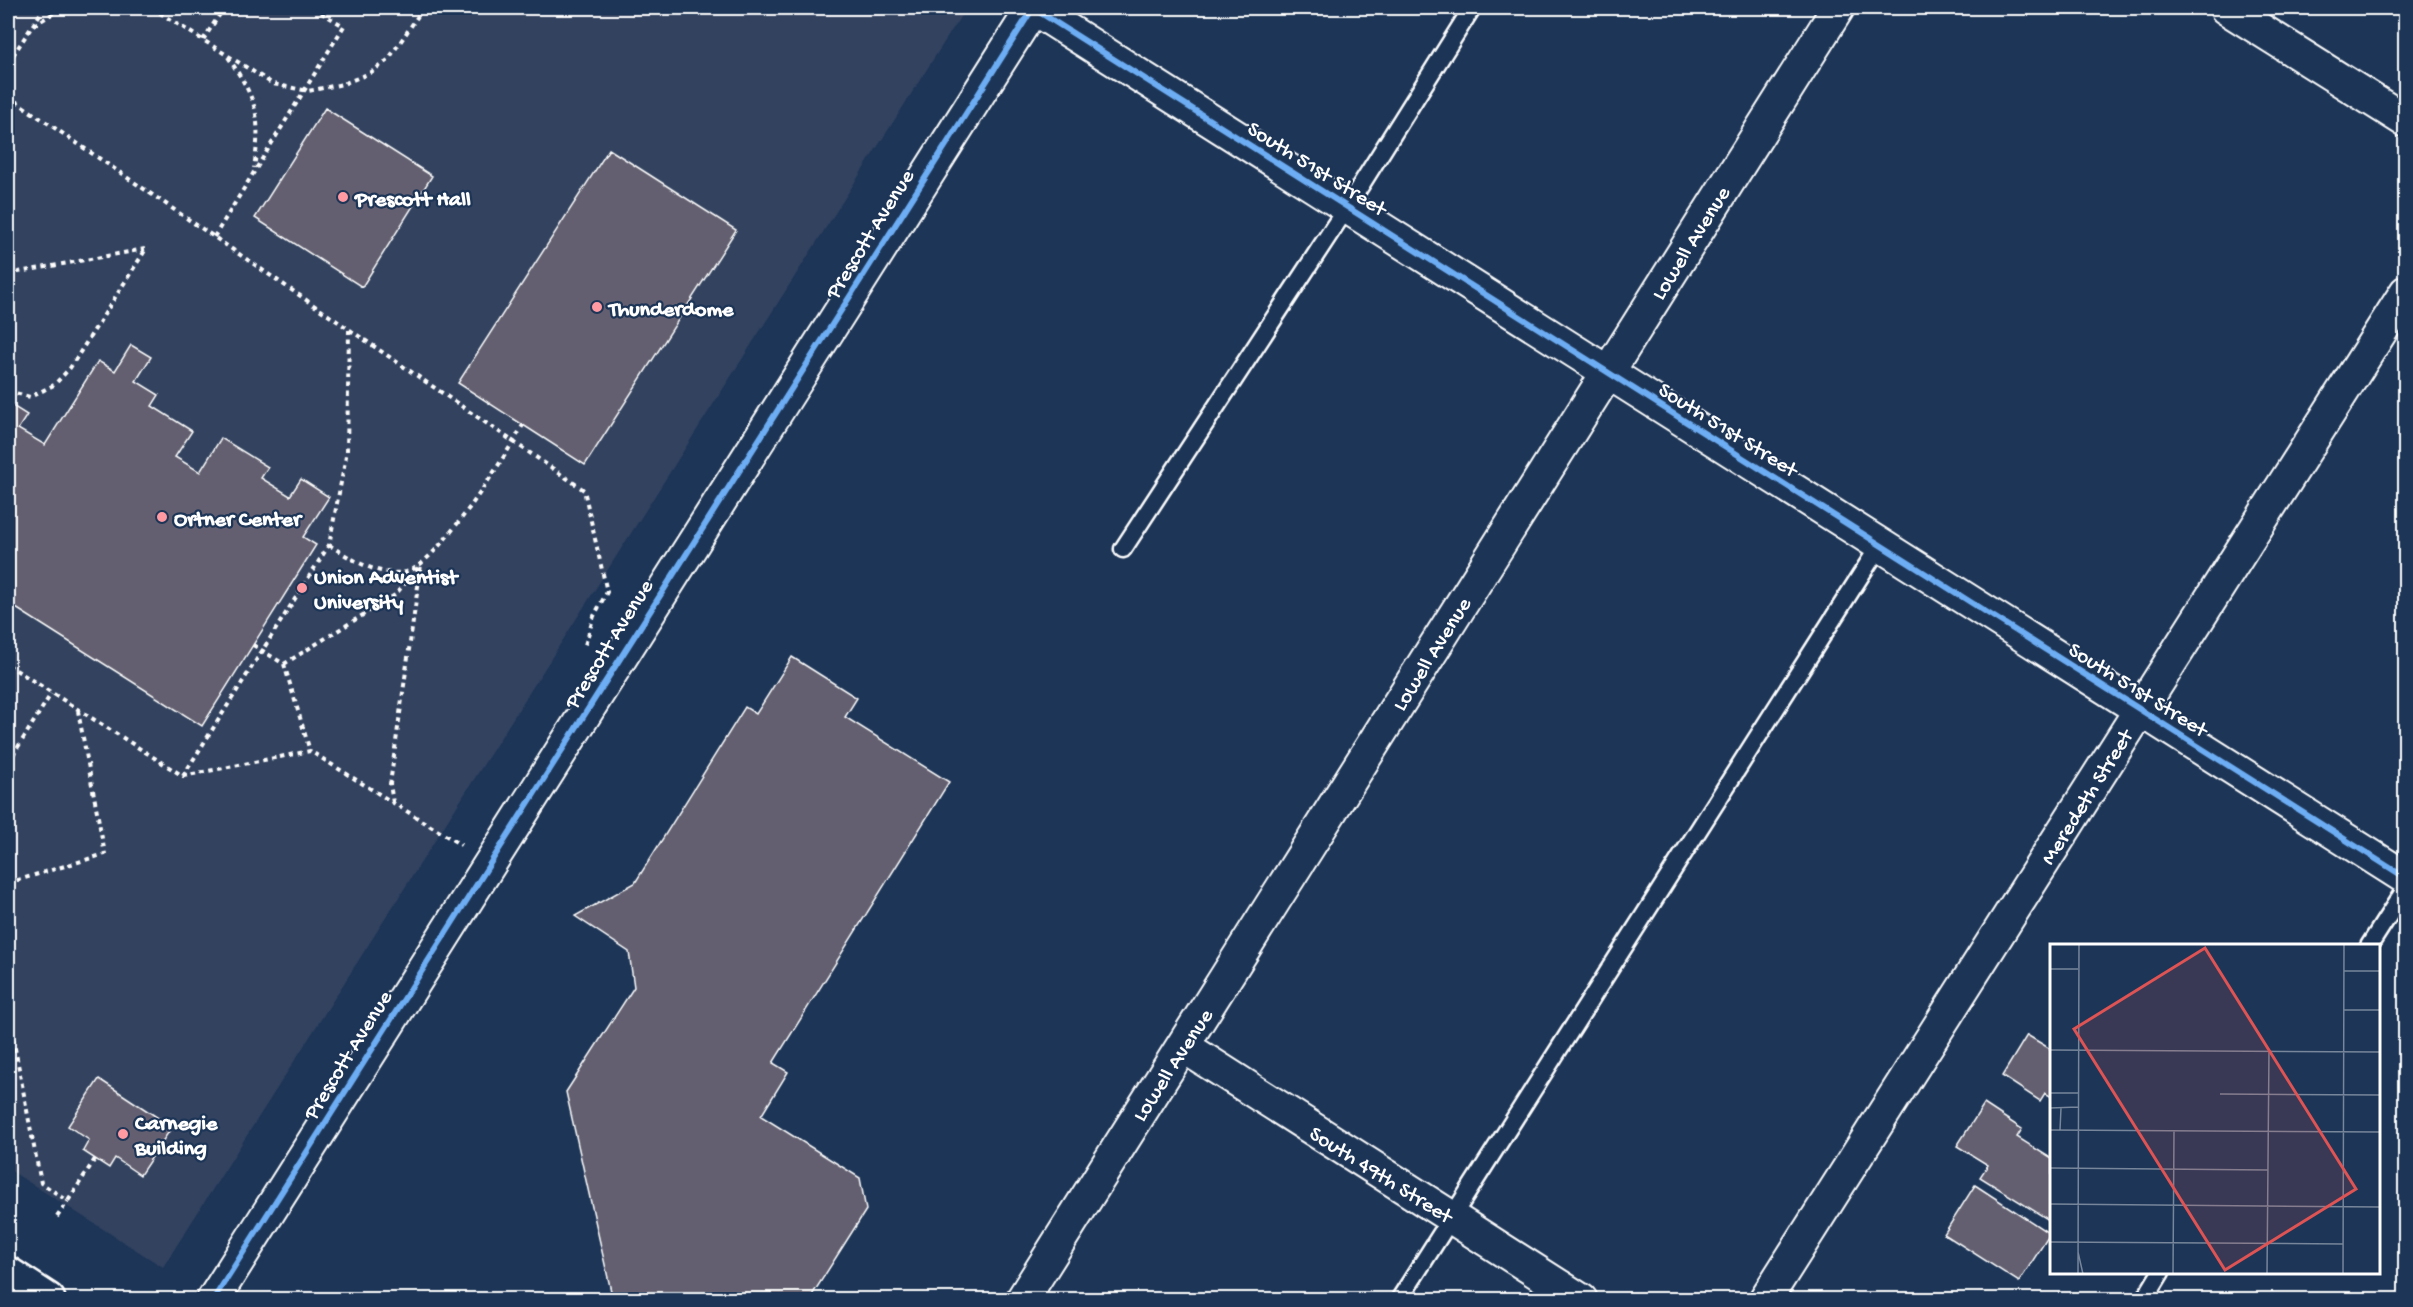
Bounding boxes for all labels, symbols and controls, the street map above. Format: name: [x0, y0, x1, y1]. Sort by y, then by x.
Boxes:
street label: South 51st Street: [1241, 117, 1392, 225]
street label: Prescott Avenue: [821, 165, 922, 305]
street label: Lowell Avenue: [1647, 182, 1738, 306]
place label: Prescott Hall: [354, 188, 471, 214]
marker: Prescott Hall: [336, 190, 350, 204]
place label: Thunderdome: [607, 298, 734, 324]
marker: Thunderdome: [590, 300, 604, 314]
street label: South 51st Street: [1652, 378, 1803, 486]
place label: Ortner Center: [174, 508, 303, 534]
marker: Ortner Center: [155, 510, 169, 524]
place label: Union Adventist University: [314, 566, 459, 617]
street label: Prescott Avenue: [560, 575, 661, 715]
marker: Union Adventist University: [295, 581, 309, 595]
street label: Lowell Avenue: [1388, 593, 1479, 717]
street label: South 51st Street: [2062, 638, 2213, 746]
street label: Meredeth Street: [2036, 724, 2141, 871]
inset map: [2050, 944, 2380, 1274]
street label: Prescott Avenue: [299, 986, 400, 1126]
street label: Lowell Avenue: [1128, 1004, 1221, 1127]
place label: Carnegie Building: [134, 1112, 218, 1163]
street label: South 49th Street: [1303, 1122, 1458, 1232]
marker: Carnegie Building: [116, 1127, 130, 1141]

